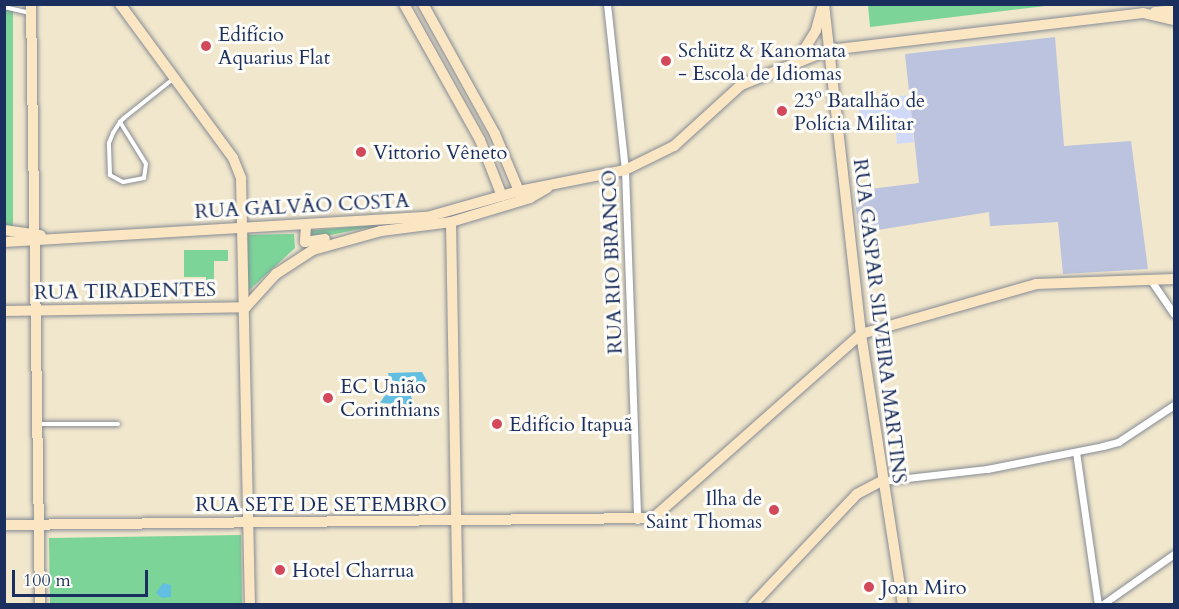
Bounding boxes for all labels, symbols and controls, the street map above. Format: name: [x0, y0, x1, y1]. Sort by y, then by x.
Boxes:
place label: Edifício Aquarius Flat: [218, 22, 330, 69]
place label: Schütz & Kanomata - Escola de Idiomas: [678, 38, 846, 85]
marker: Edifício Aquarius Flat: [199, 39, 213, 53]
marker: Schütz & Kanomata - Escola de Idiomas: [659, 54, 673, 68]
place label: 23º Batalhão de Polícia Militar: [794, 88, 925, 135]
marker: 23º Batalhão de Polícia Militar: [775, 104, 789, 118]
place label: Vittorio Vêneto: [373, 140, 507, 164]
marker: Vittorio Vêneto: [354, 145, 368, 159]
street label: RUA GASPAR SILVEIRA MARTINS: [848, 157, 912, 485]
street label: RUA RIO BRANCO: [597, 169, 627, 355]
street label: RUA GALVÃO COSTA: [194, 188, 410, 224]
street label: RUA TIRADENTES: [34, 277, 216, 305]
place label: EC União Corinthians: [340, 374, 440, 421]
marker: EC União Corinthians: [321, 391, 335, 405]
place label: Edifício Itapuã: [509, 412, 632, 436]
marker: Edifício Itapuã: [490, 417, 504, 431]
place label: Ilha de Saint Thomas: [646, 486, 762, 533]
street label: RUA SETE DE SETEMBRO: [195, 492, 447, 516]
marker: Ilha de Saint Thomas: [767, 503, 781, 517]
scale bar: [15, 558, 152, 596]
place label: Hotel Charrua: [292, 558, 415, 582]
marker: Hotel Charrua: [273, 563, 287, 577]
text: 100 m: [23, 568, 71, 593]
place label: Joan Miro: [881, 575, 967, 599]
marker: Joan Miro: [862, 580, 876, 594]

